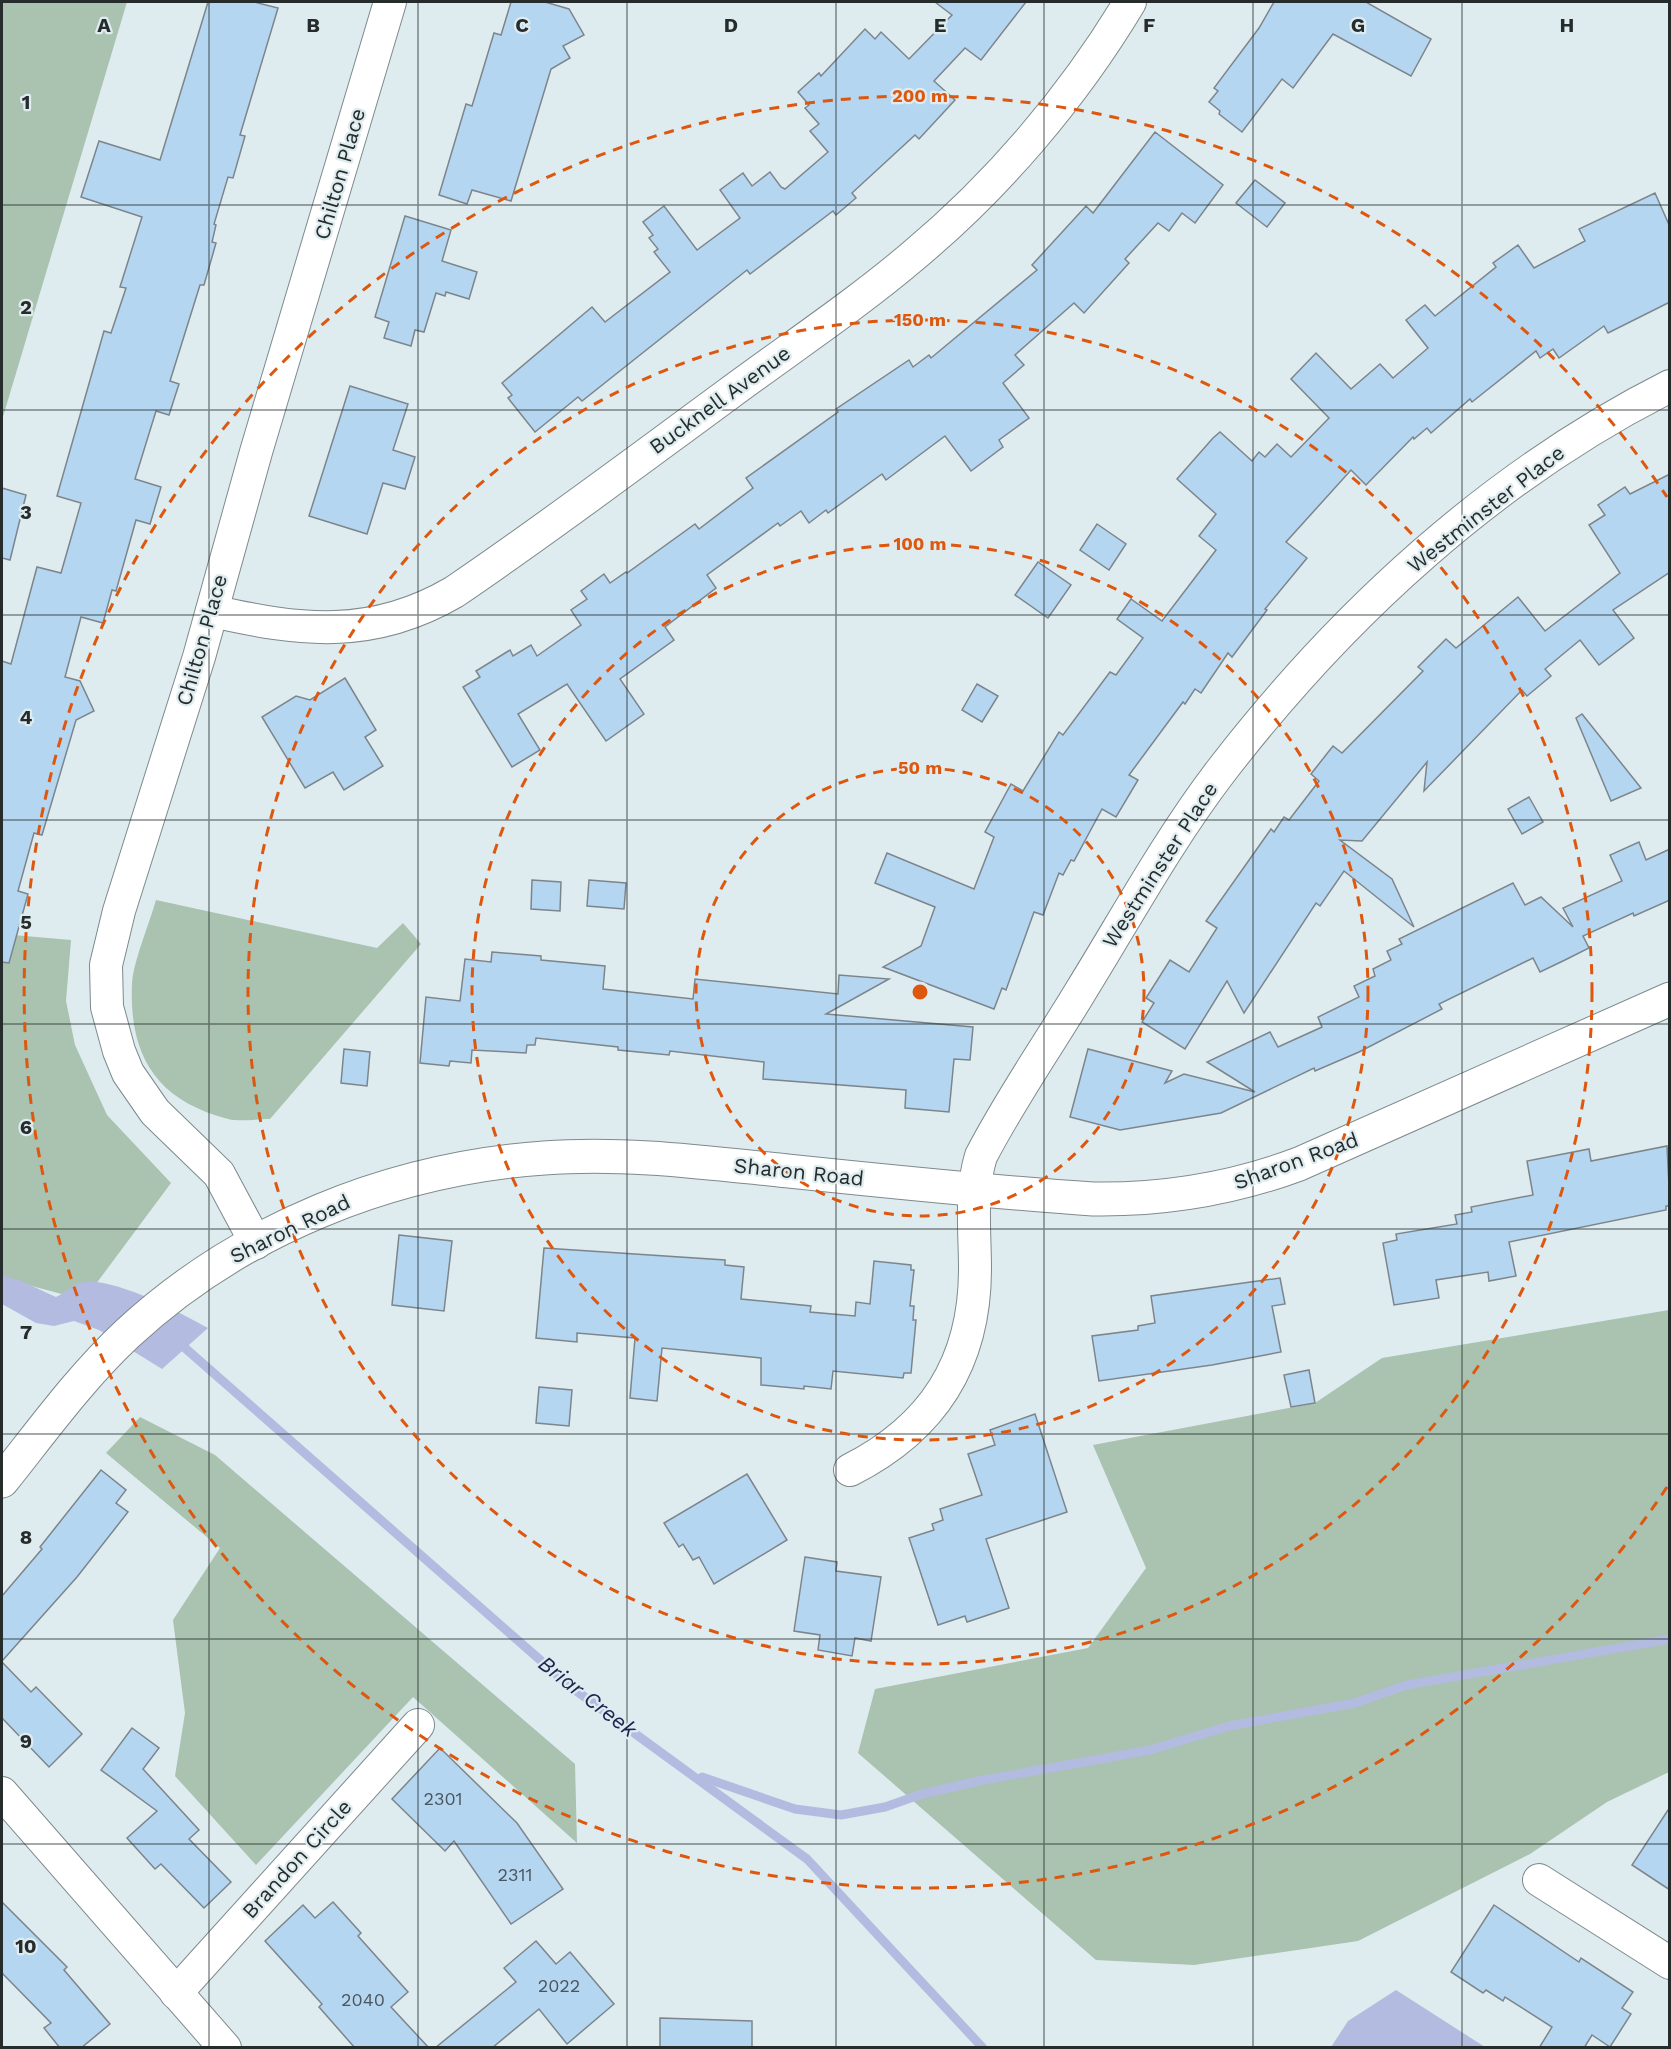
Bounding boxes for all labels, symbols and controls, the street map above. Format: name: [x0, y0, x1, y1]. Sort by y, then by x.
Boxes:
text: A: [97, 13, 111, 37]
text: B: [306, 13, 320, 37]
text: C: [515, 13, 529, 37]
text: D: [724, 13, 738, 37]
text: E: [934, 13, 946, 37]
text: F: [1143, 13, 1155, 37]
text: G: [1351, 13, 1365, 37]
text: H: [1560, 13, 1574, 37]
text: 200 m: [892, 85, 948, 106]
text: 1: [22, 90, 30, 114]
street label: Chilton Place: [309, 105, 370, 242]
text: 2: [20, 295, 32, 319]
text: 150 m: [894, 309, 946, 330]
street label: Bucknell Avenue: [644, 340, 795, 459]
street label: Westminster Place: [1402, 440, 1569, 578]
text: 3: [20, 500, 32, 524]
text: 100 m: [893, 533, 947, 554]
street label: Chilton Place: [171, 571, 232, 708]
text: 4: [20, 705, 33, 729]
text: 50 m: [898, 757, 942, 778]
street label: Westminster Place: [1097, 777, 1222, 952]
text: 5: [20, 910, 32, 934]
centre of rings: [910, 982, 930, 1002]
text: 6: [20, 1115, 32, 1139]
street label: Sharon Road: [1230, 1126, 1361, 1195]
street label: Sharon Road: [733, 1152, 865, 1191]
street label: Sharon Road: [226, 1189, 354, 1268]
text: 7: [20, 1320, 32, 1344]
text: 8: [20, 1525, 32, 1549]
water label: Briar Creek: [534, 1650, 642, 1743]
text: 9: [20, 1729, 32, 1753]
house number: 2301: [423, 1788, 463, 1809]
street label: Brandon Circle: [237, 1794, 357, 1923]
house number: 2311: [497, 1864, 533, 1885]
text: 10: [15, 1934, 37, 1958]
house number: 2022: [538, 1975, 580, 1996]
house number: 2040: [341, 1989, 385, 2010]

